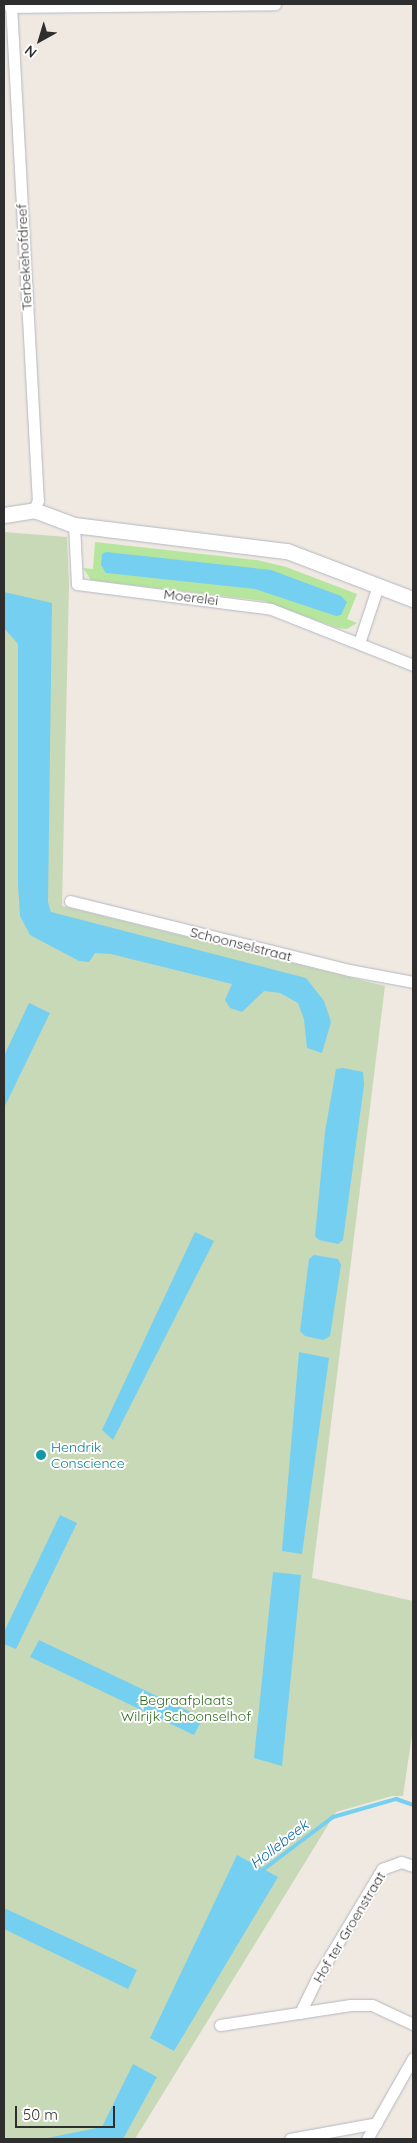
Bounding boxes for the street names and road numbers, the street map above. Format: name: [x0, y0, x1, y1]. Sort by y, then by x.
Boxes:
street label: Terbekehofdreef: [13, 203, 35, 311]
street label: Moerelei: [163, 585, 219, 609]
street label: Schoonselstraat: [188, 923, 294, 965]
street label: Hof ter Groenstraat: [309, 1868, 389, 1986]

